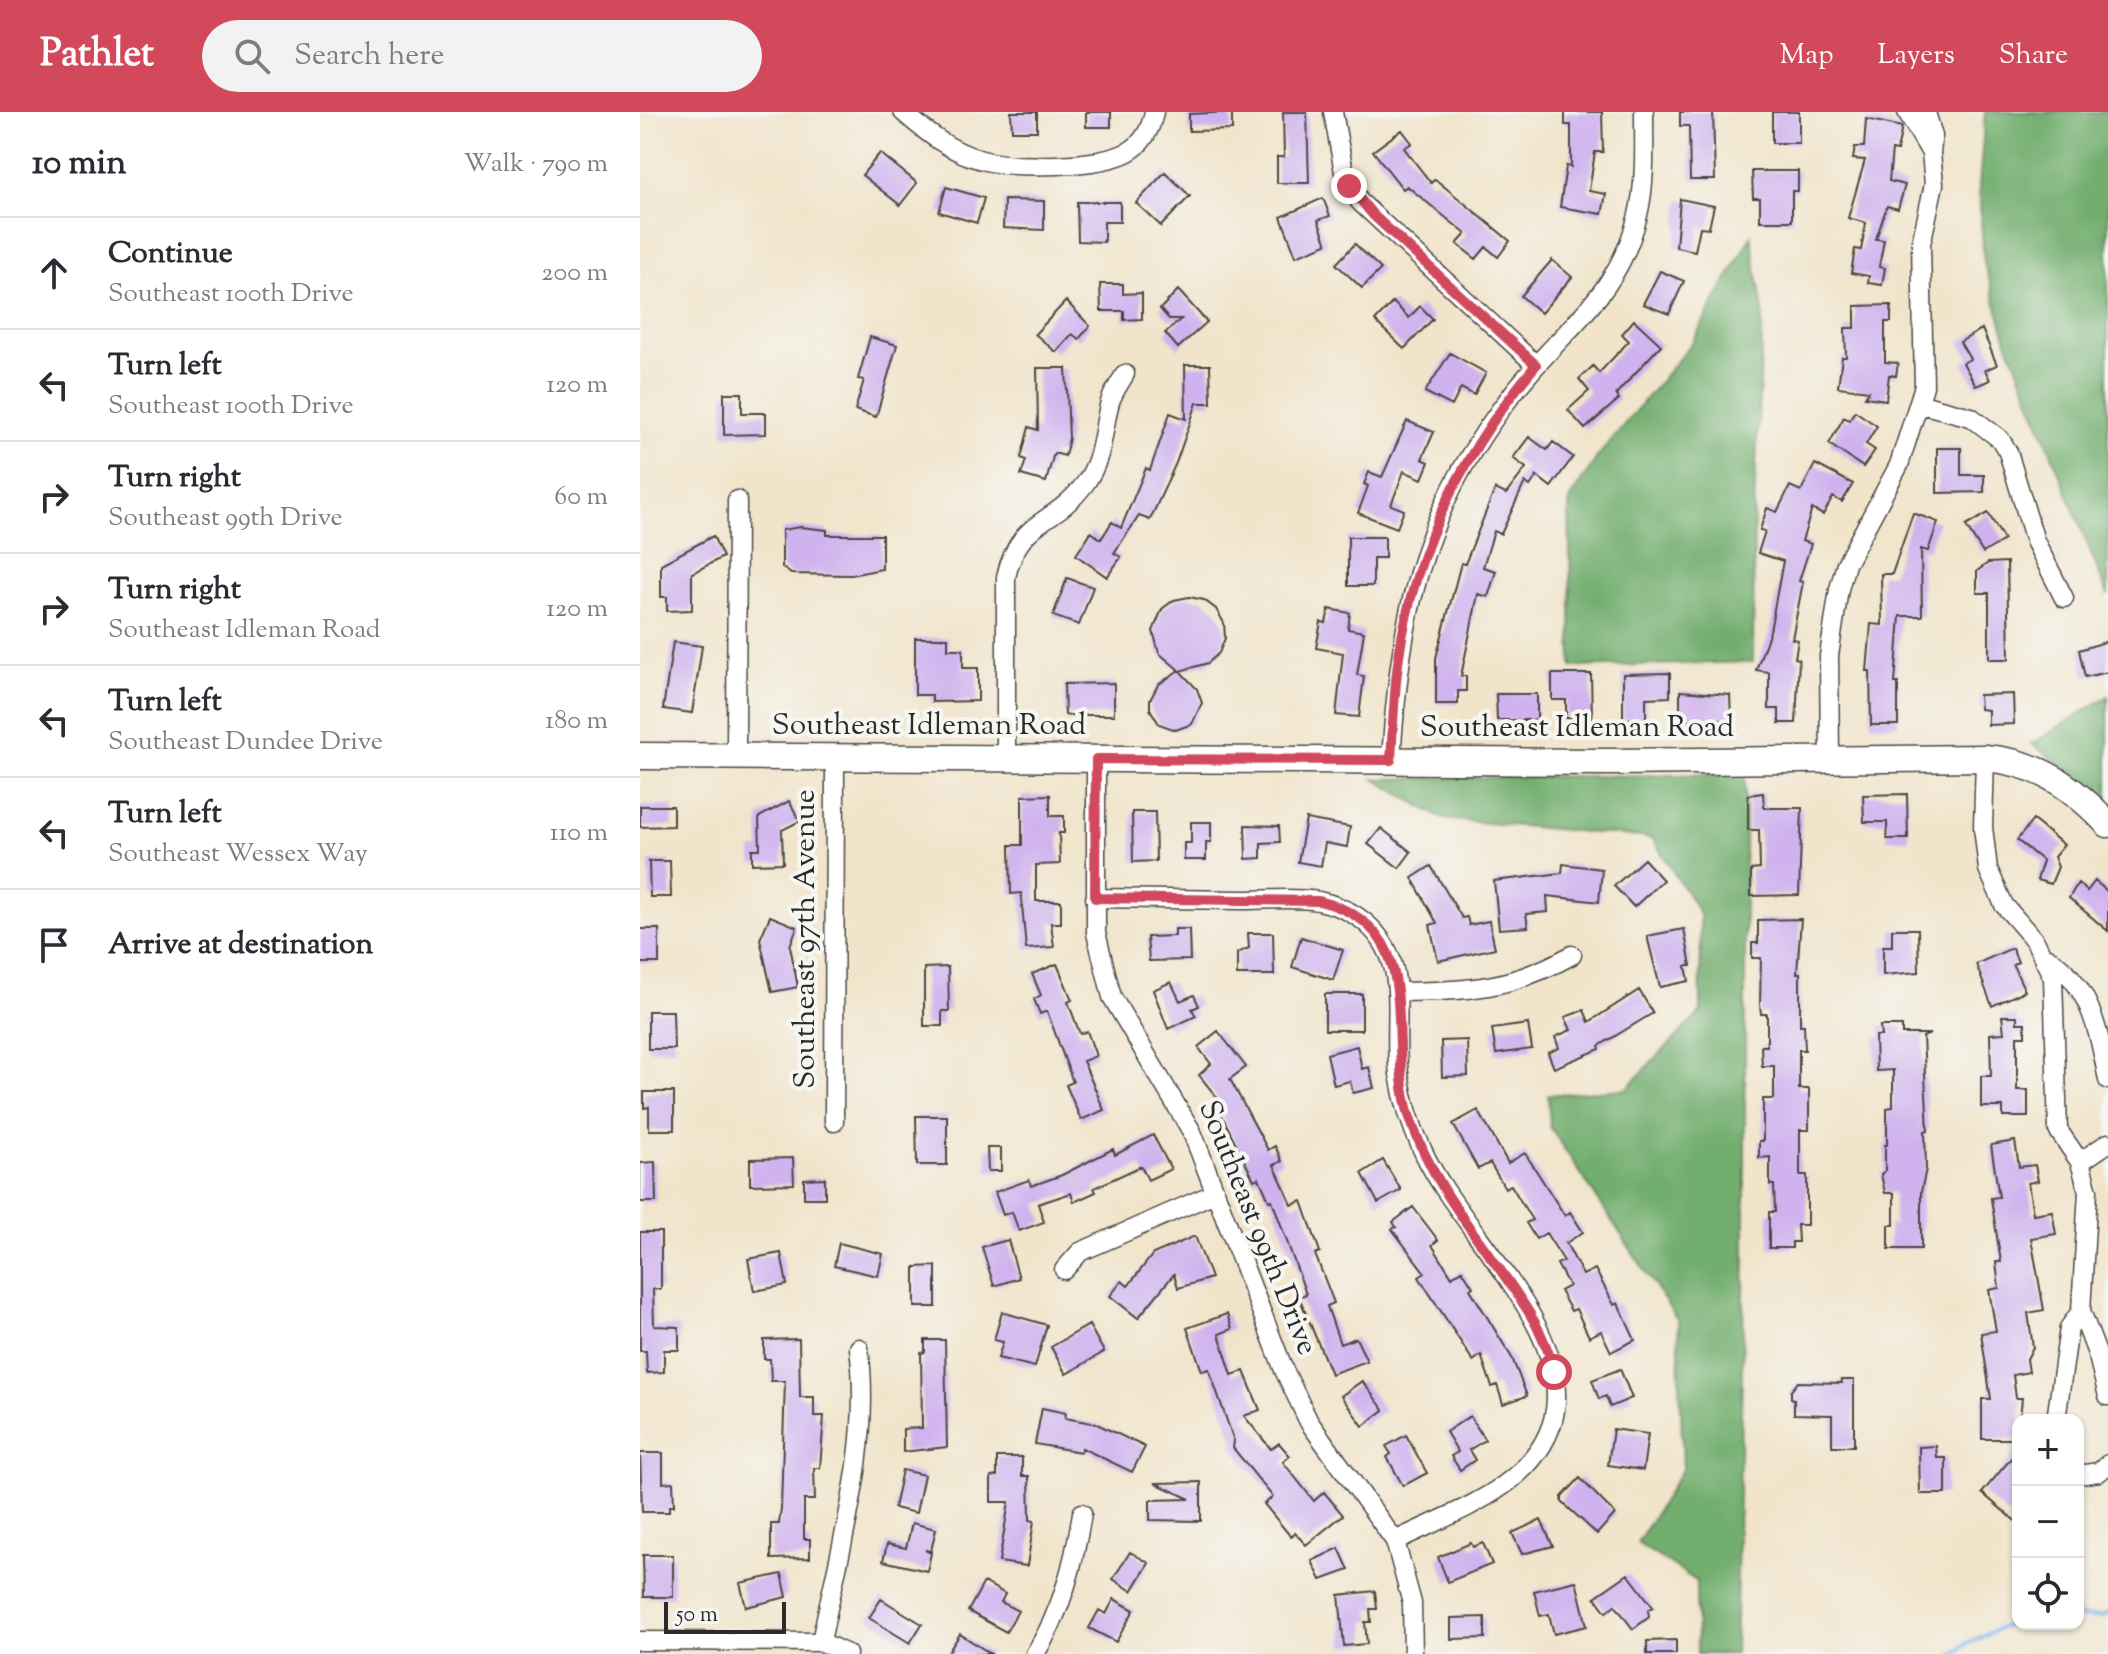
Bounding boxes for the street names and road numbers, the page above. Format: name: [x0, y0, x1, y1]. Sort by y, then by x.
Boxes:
street label: Southeast Idleman Road: [772, 705, 1086, 748]
street label: Southeast Idleman Road: [1420, 707, 1734, 750]
street label: Southeast 97th Avenue: [785, 789, 828, 1089]
street label: Southeast 99th Drive: [1186, 1094, 1328, 1362]

